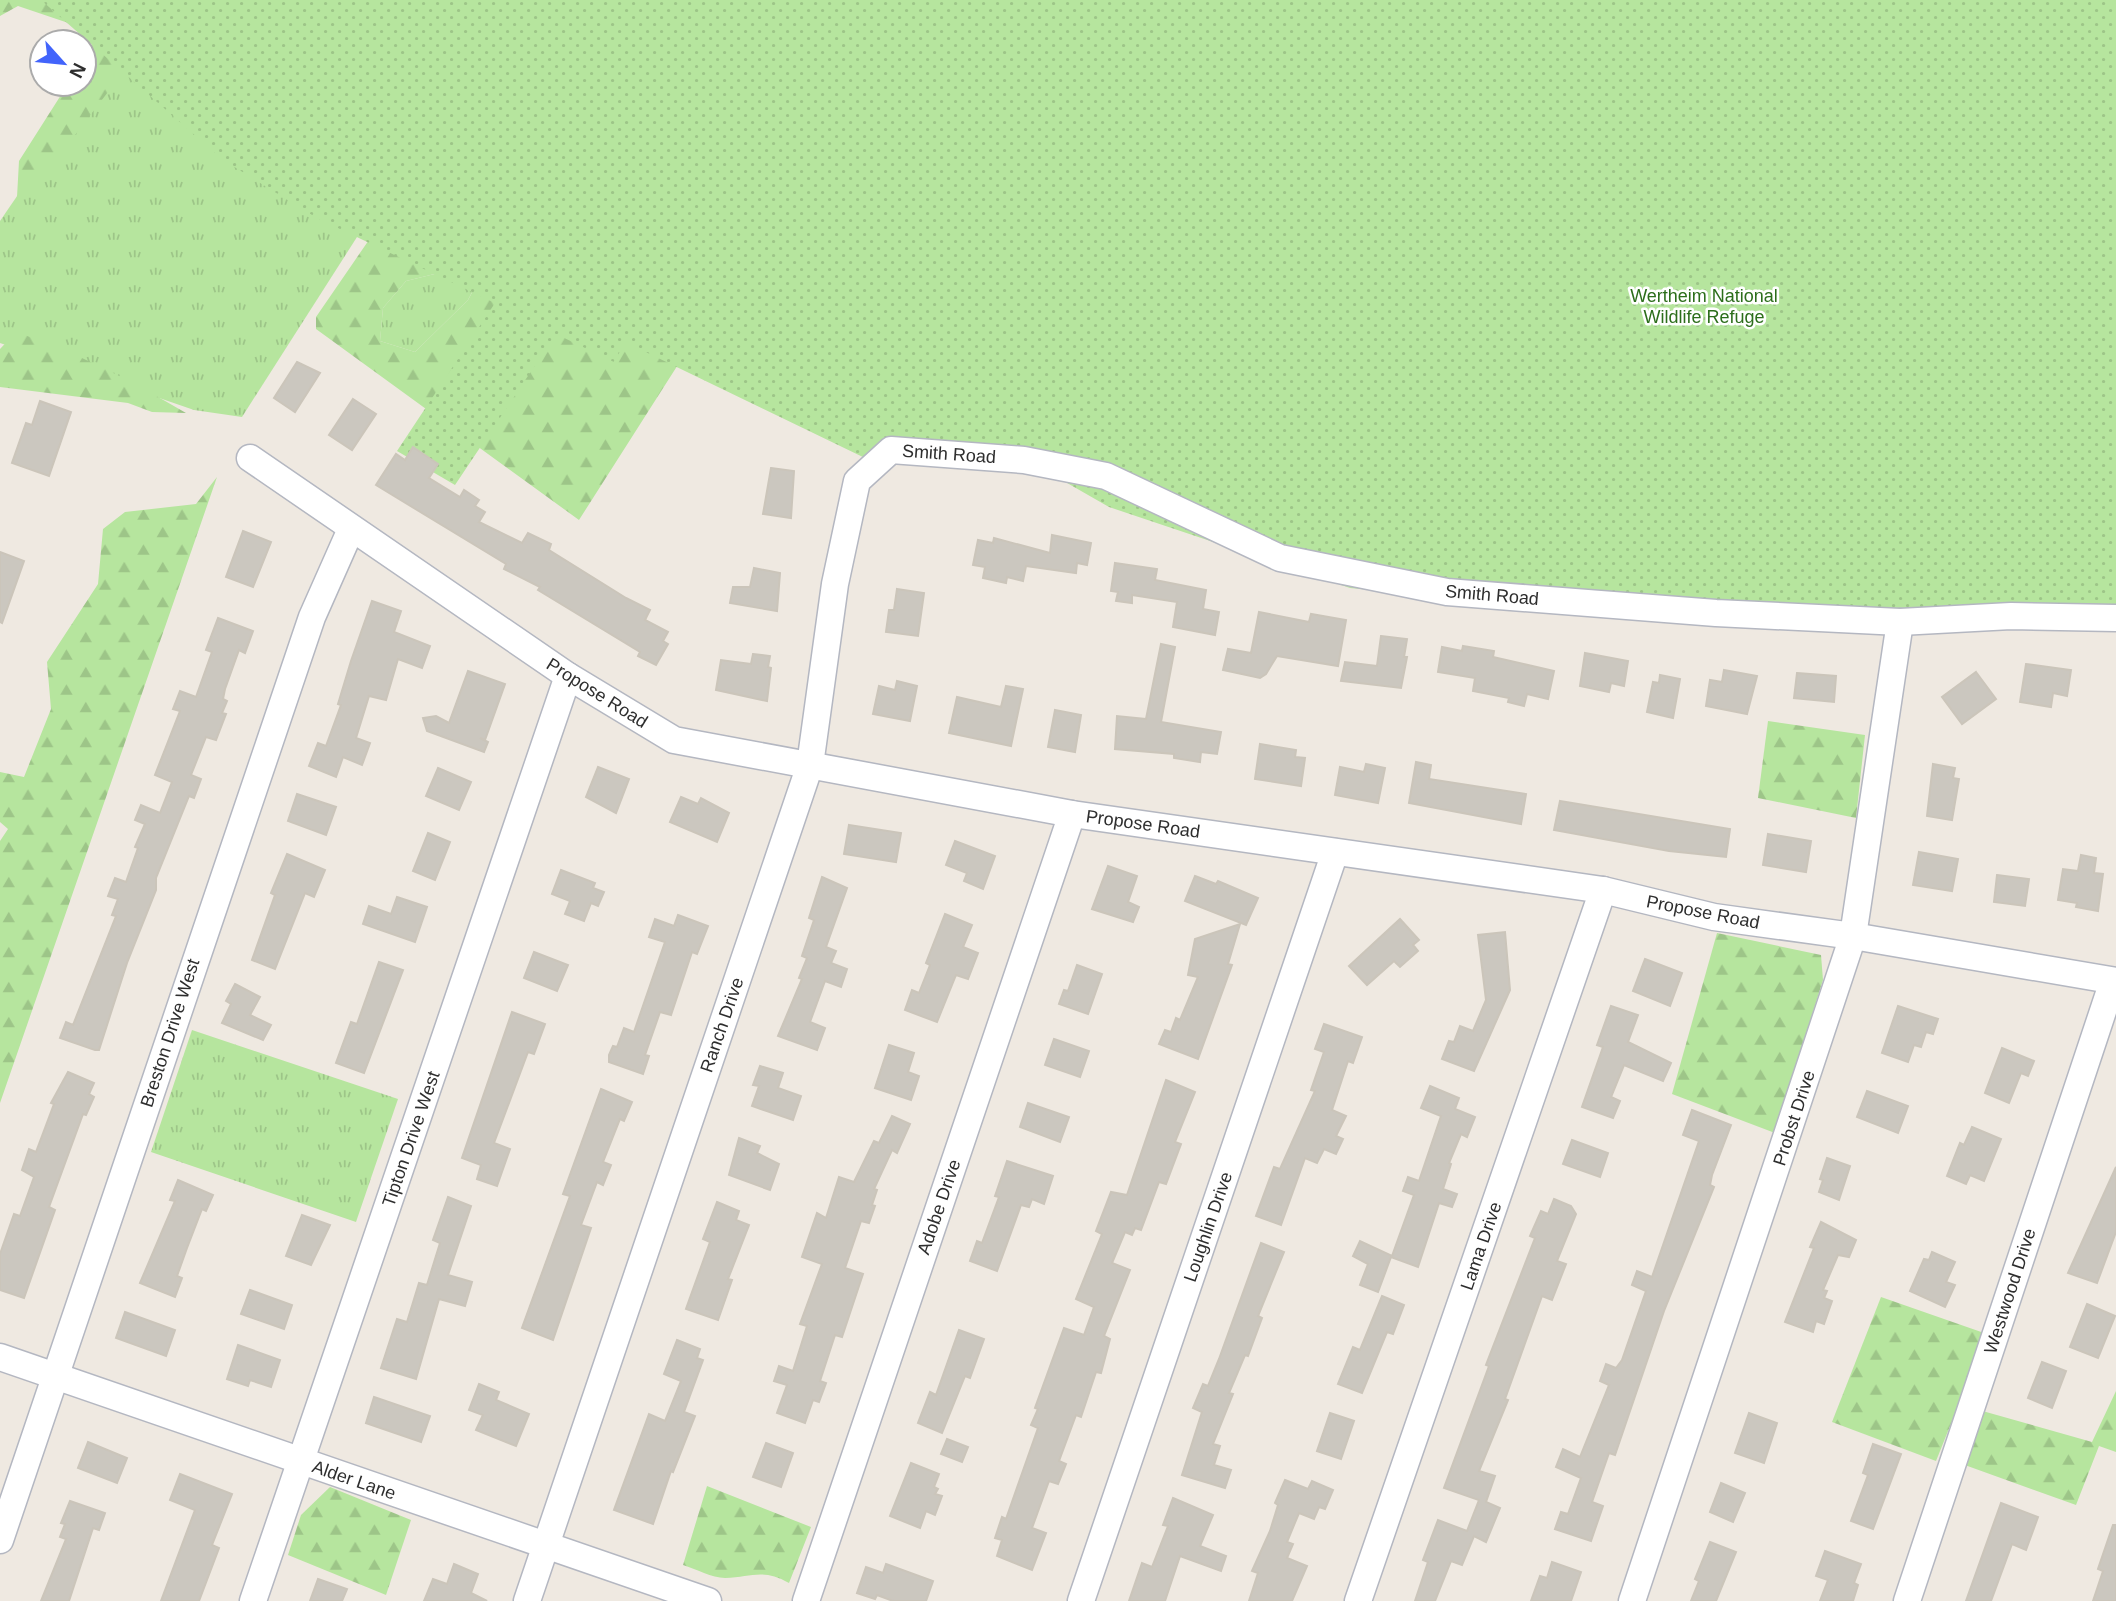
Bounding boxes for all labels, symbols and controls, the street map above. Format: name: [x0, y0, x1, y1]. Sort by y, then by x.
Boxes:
north arrow: [28, 28, 98, 98]
text: N: [65, 60, 90, 81]
park label: Wertheim National Wildlife Refuge: [1630, 286, 1778, 327]
street label: Smith Road: [901, 441, 997, 467]
street label: Smith Road: [1444, 581, 1540, 609]
street label: Propose Road: [543, 654, 651, 732]
street label: Propose Road: [1085, 806, 1201, 842]
street label: Propose Road: [1645, 891, 1761, 933]
street label: Breston Drive West: [137, 956, 203, 1110]
street label: Ranch Drive: [696, 975, 748, 1075]
street label: Probst Drive: [1769, 1068, 1819, 1168]
street label: Tipton Drive West: [378, 1069, 444, 1209]
street label: Adobe Drive: [913, 1157, 965, 1257]
street label: Loughlin Drive: [1180, 1169, 1236, 1285]
street label: Lama Drive: [1457, 1199, 1505, 1293]
street label: Westwood Drive: [1980, 1226, 2040, 1356]
street label: Alder Lane: [310, 1456, 398, 1504]

